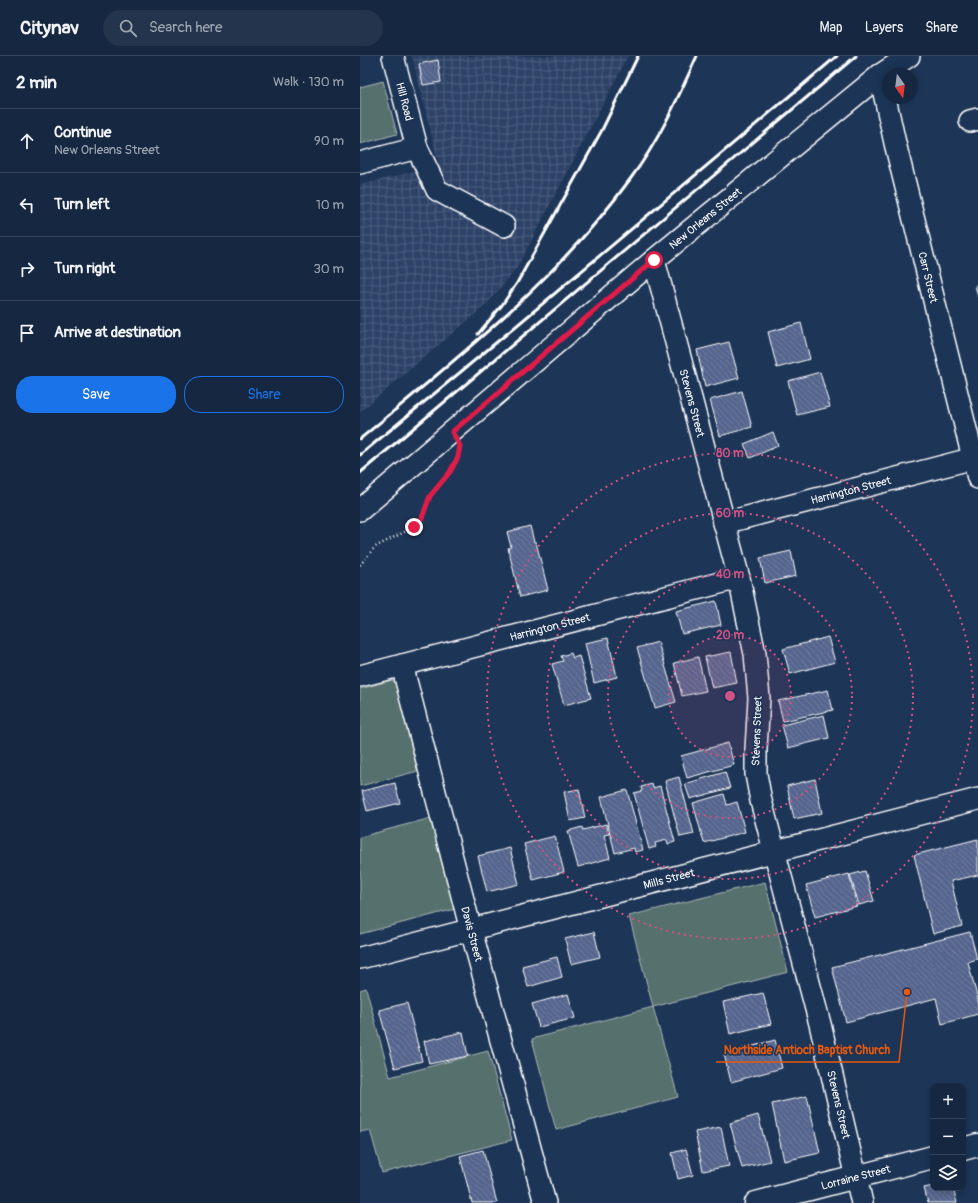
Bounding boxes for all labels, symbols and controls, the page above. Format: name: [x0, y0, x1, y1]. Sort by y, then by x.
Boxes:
search box: [103, 10, 383, 46]
text: Citynav: [20, 16, 79, 40]
icon: search: [117, 17, 139, 39]
text: Search here: [149, 18, 222, 37]
text: Map: [820, 19, 843, 36]
text: Layers: [865, 19, 903, 36]
text: Share: [925, 19, 958, 36]
north arrow: [882, 68, 918, 104]
text: 2 min: [16, 72, 57, 93]
text: Walk · 130 m: [273, 74, 344, 90]
street label: Hill Road: [394, 81, 416, 122]
text: Continue: [54, 123, 112, 142]
icon: ahead: [16, 130, 38, 152]
text: 90 m: [314, 133, 344, 149]
text: New Orleans Street: [54, 142, 160, 158]
street label: New Orleans Street: [666, 184, 744, 252]
icon: left: [16, 194, 38, 216]
text: Turn left: [54, 195, 110, 214]
text: 10 m: [316, 197, 344, 213]
street label: Carr Street: [916, 250, 941, 305]
route start: [645, 251, 663, 269]
icon: right: [16, 258, 38, 280]
text: Turn right: [54, 259, 115, 278]
text: 30 m: [314, 261, 344, 277]
icon: arrive: [16, 322, 38, 344]
text: Arrive at destination: [54, 323, 181, 342]
street label: Stevens Street: [677, 368, 708, 439]
button: Save: [16, 376, 176, 413]
button: Share: [184, 376, 344, 413]
text: 80 m: [716, 446, 744, 461]
street label: Harrington Street: [809, 473, 893, 507]
text: 60 m: [716, 506, 745, 521]
route end: [405, 518, 423, 536]
text: 40 m: [715, 567, 745, 582]
street label: Harrington Street: [508, 610, 592, 644]
text: 20 m: [716, 628, 744, 643]
centre of rings: [723, 689, 737, 703]
street label: Stevens Street: [749, 695, 765, 766]
street label: Mills Street: [642, 866, 696, 891]
street label: Davis Street: [459, 905, 486, 963]
callout: Northside Antioch Baptist Church: [716, 1038, 899, 1062]
text: Northside Antioch Baptist Church: [724, 1043, 891, 1058]
street label: Stevens Street: [825, 1069, 853, 1141]
map controls: [930, 1083, 966, 1191]
button: +: [930, 1083, 966, 1119]
button: −: [930, 1119, 966, 1155]
button: layers: [930, 1155, 966, 1191]
street label: Lorraine Street: [820, 1162, 892, 1192]

